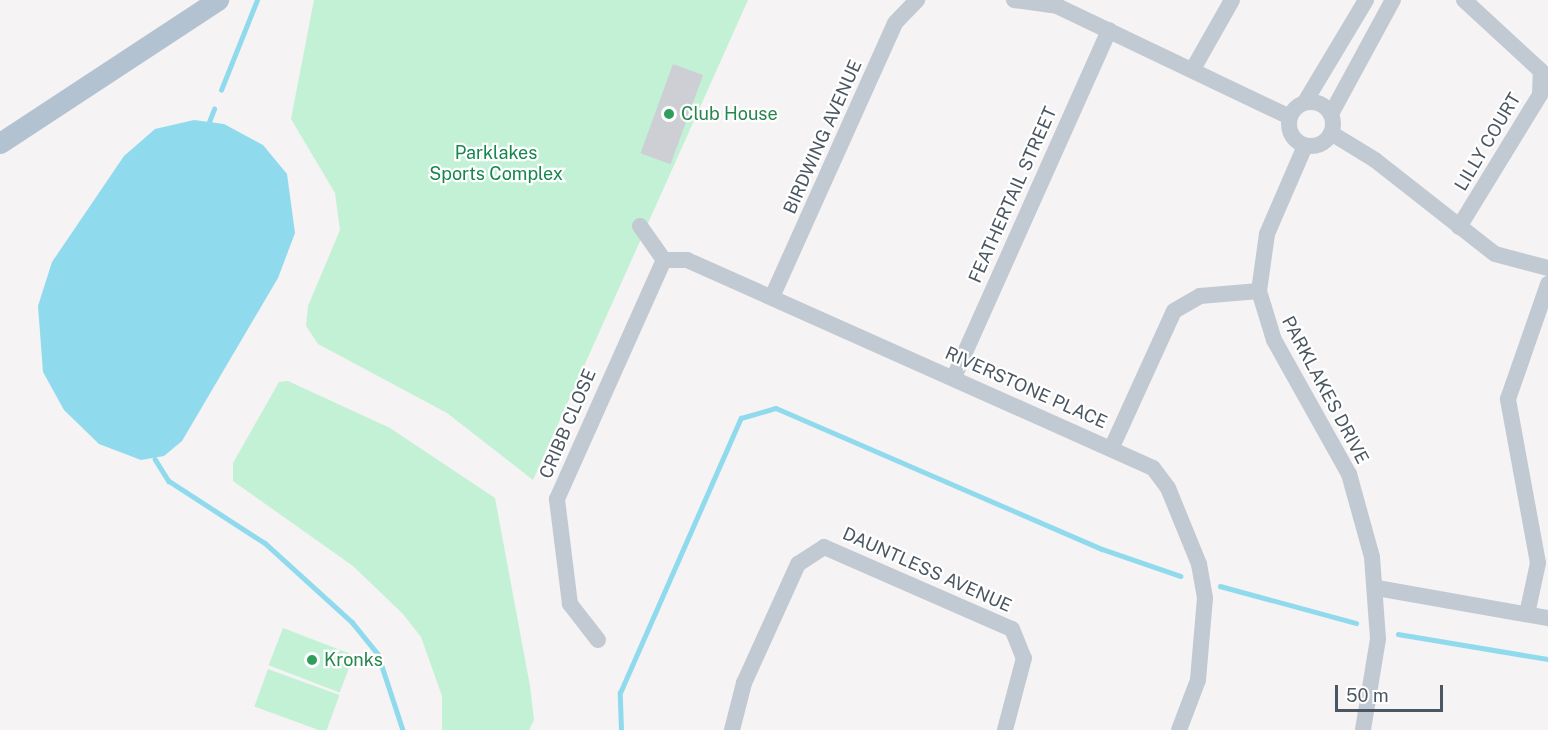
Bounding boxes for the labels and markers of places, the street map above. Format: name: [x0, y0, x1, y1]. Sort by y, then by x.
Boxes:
place label: Club House: [681, 103, 778, 125]
marker: Club House: [662, 107, 676, 121]
place label: Kronks: [324, 649, 383, 671]
marker: Kronks: [305, 653, 319, 667]

